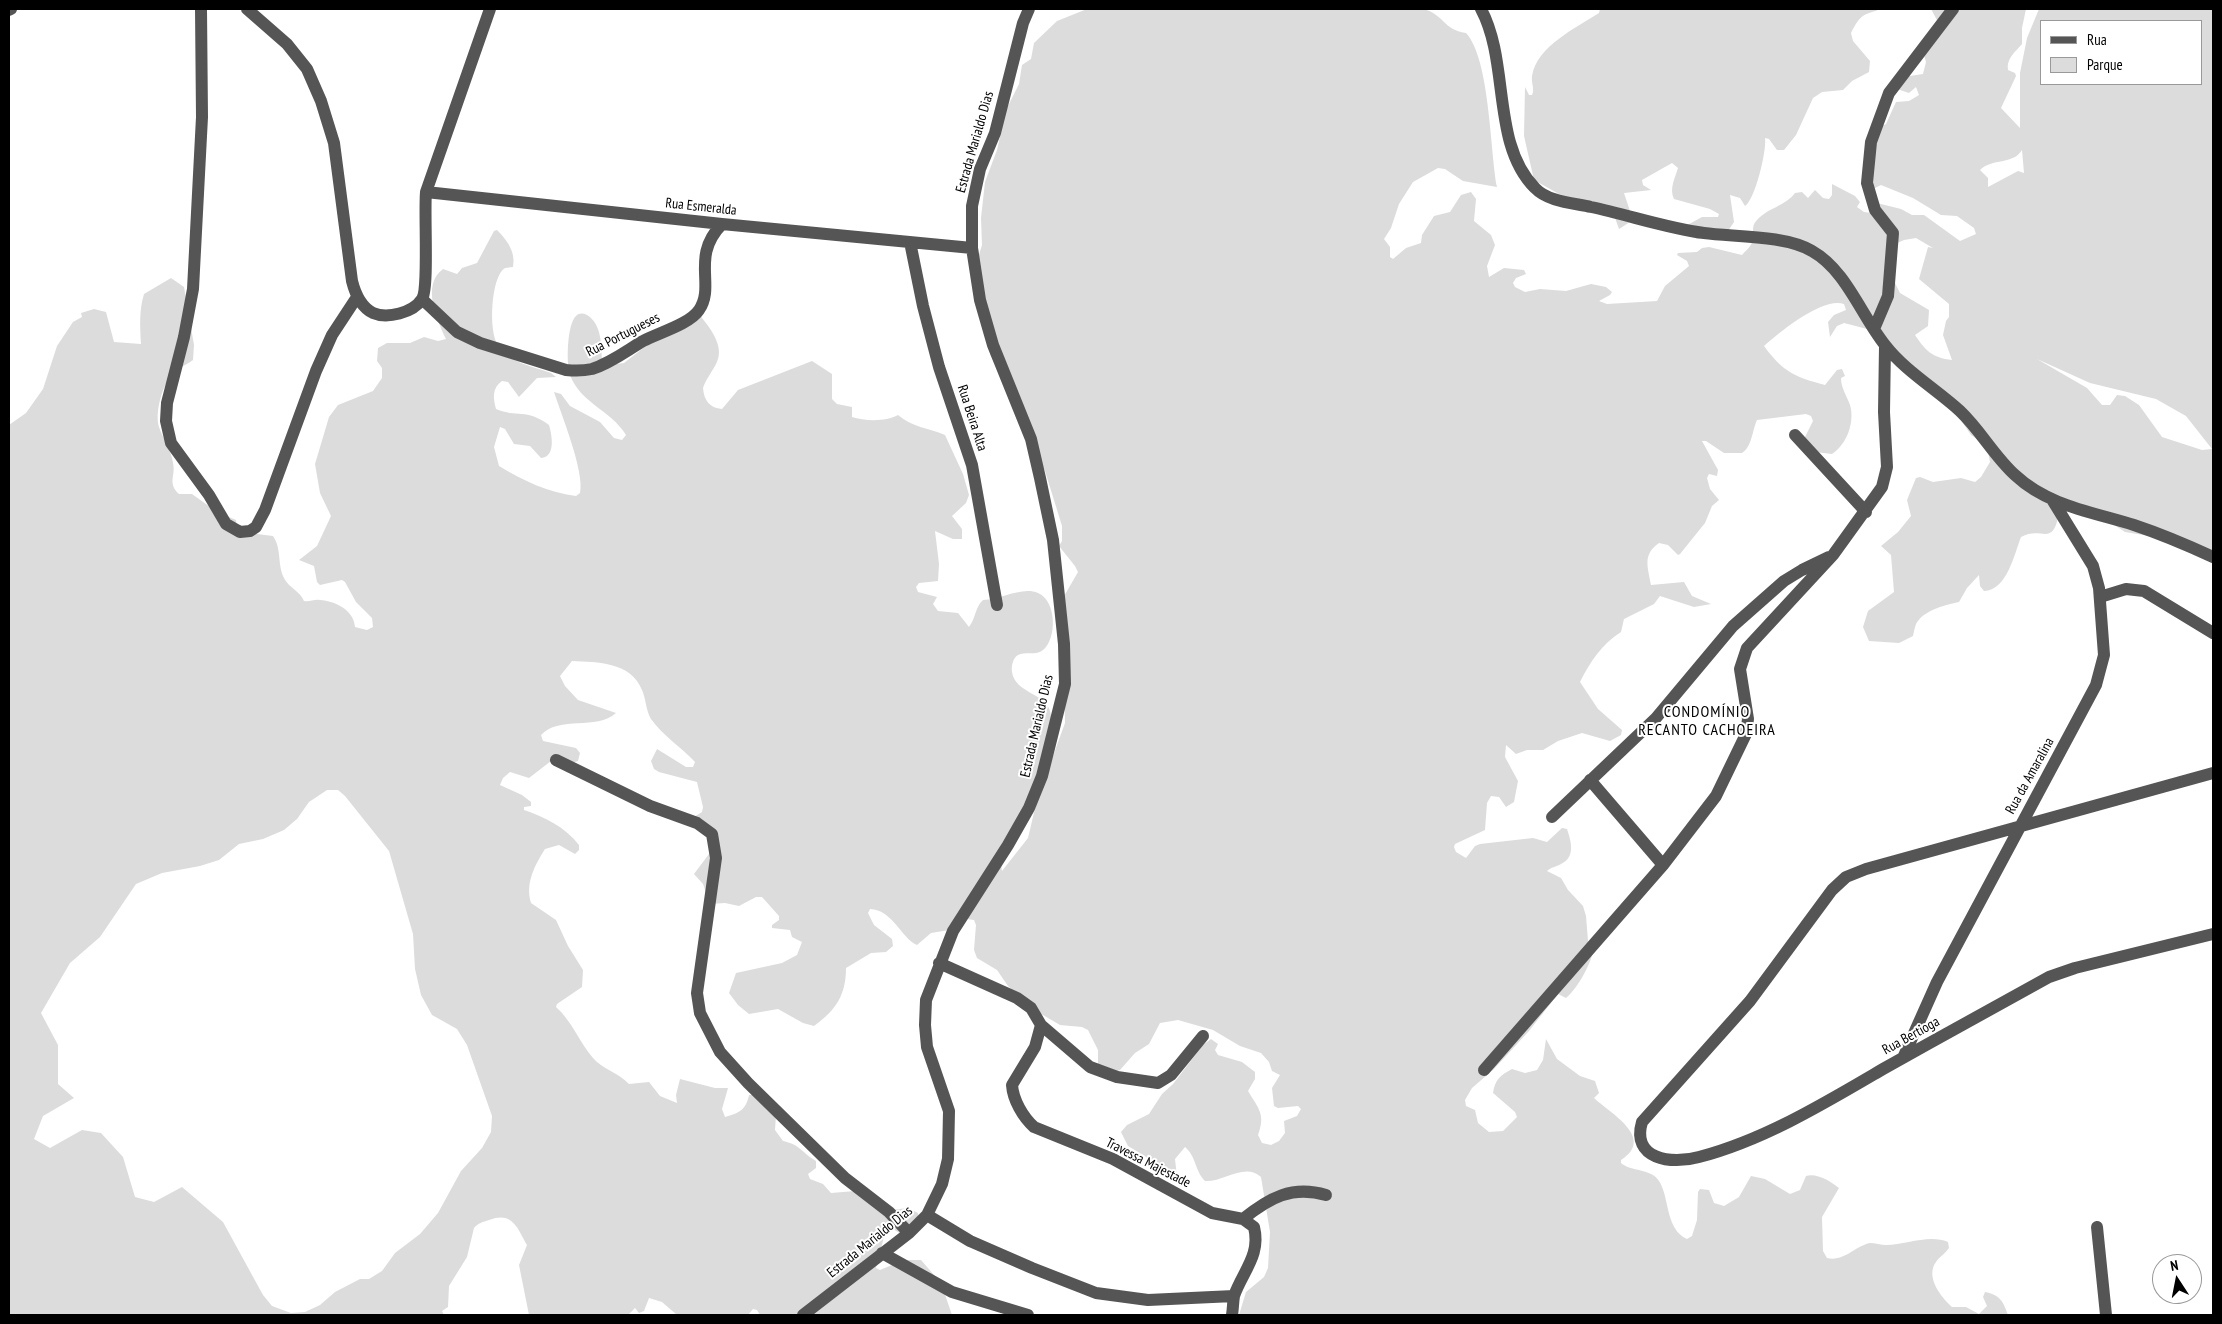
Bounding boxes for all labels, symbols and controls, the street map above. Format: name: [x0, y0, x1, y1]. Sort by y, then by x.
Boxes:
legend: [2040, 20, 2202, 85]
text: Rua: [2087, 30, 2107, 49]
text: Parque: [2087, 55, 2123, 74]
street label: Estrada Marialdo Dias: [952, 89, 998, 195]
street label: Rua Esmeralda: [665, 195, 737, 219]
street label: Rua Portugueses: [583, 309, 663, 361]
street label: Rua Beira Alta: [953, 383, 991, 453]
street label: Estrada Marialdo Dias: [1017, 673, 1057, 779]
district label: CONDOMÍNIO RECANTO CACHOEIRA: [1636, 702, 1778, 740]
street label: Rua da Amaralina: [2002, 735, 2058, 817]
street label: Rua Bertioga: [1880, 1014, 1942, 1058]
street label: Travessa Majestade: [1103, 1134, 1193, 1192]
street label: Estrada Marialdo Dias: [824, 1203, 916, 1281]
north arrow: [2152, 1254, 2202, 1304]
text: N: [2169, 1256, 2180, 1275]

